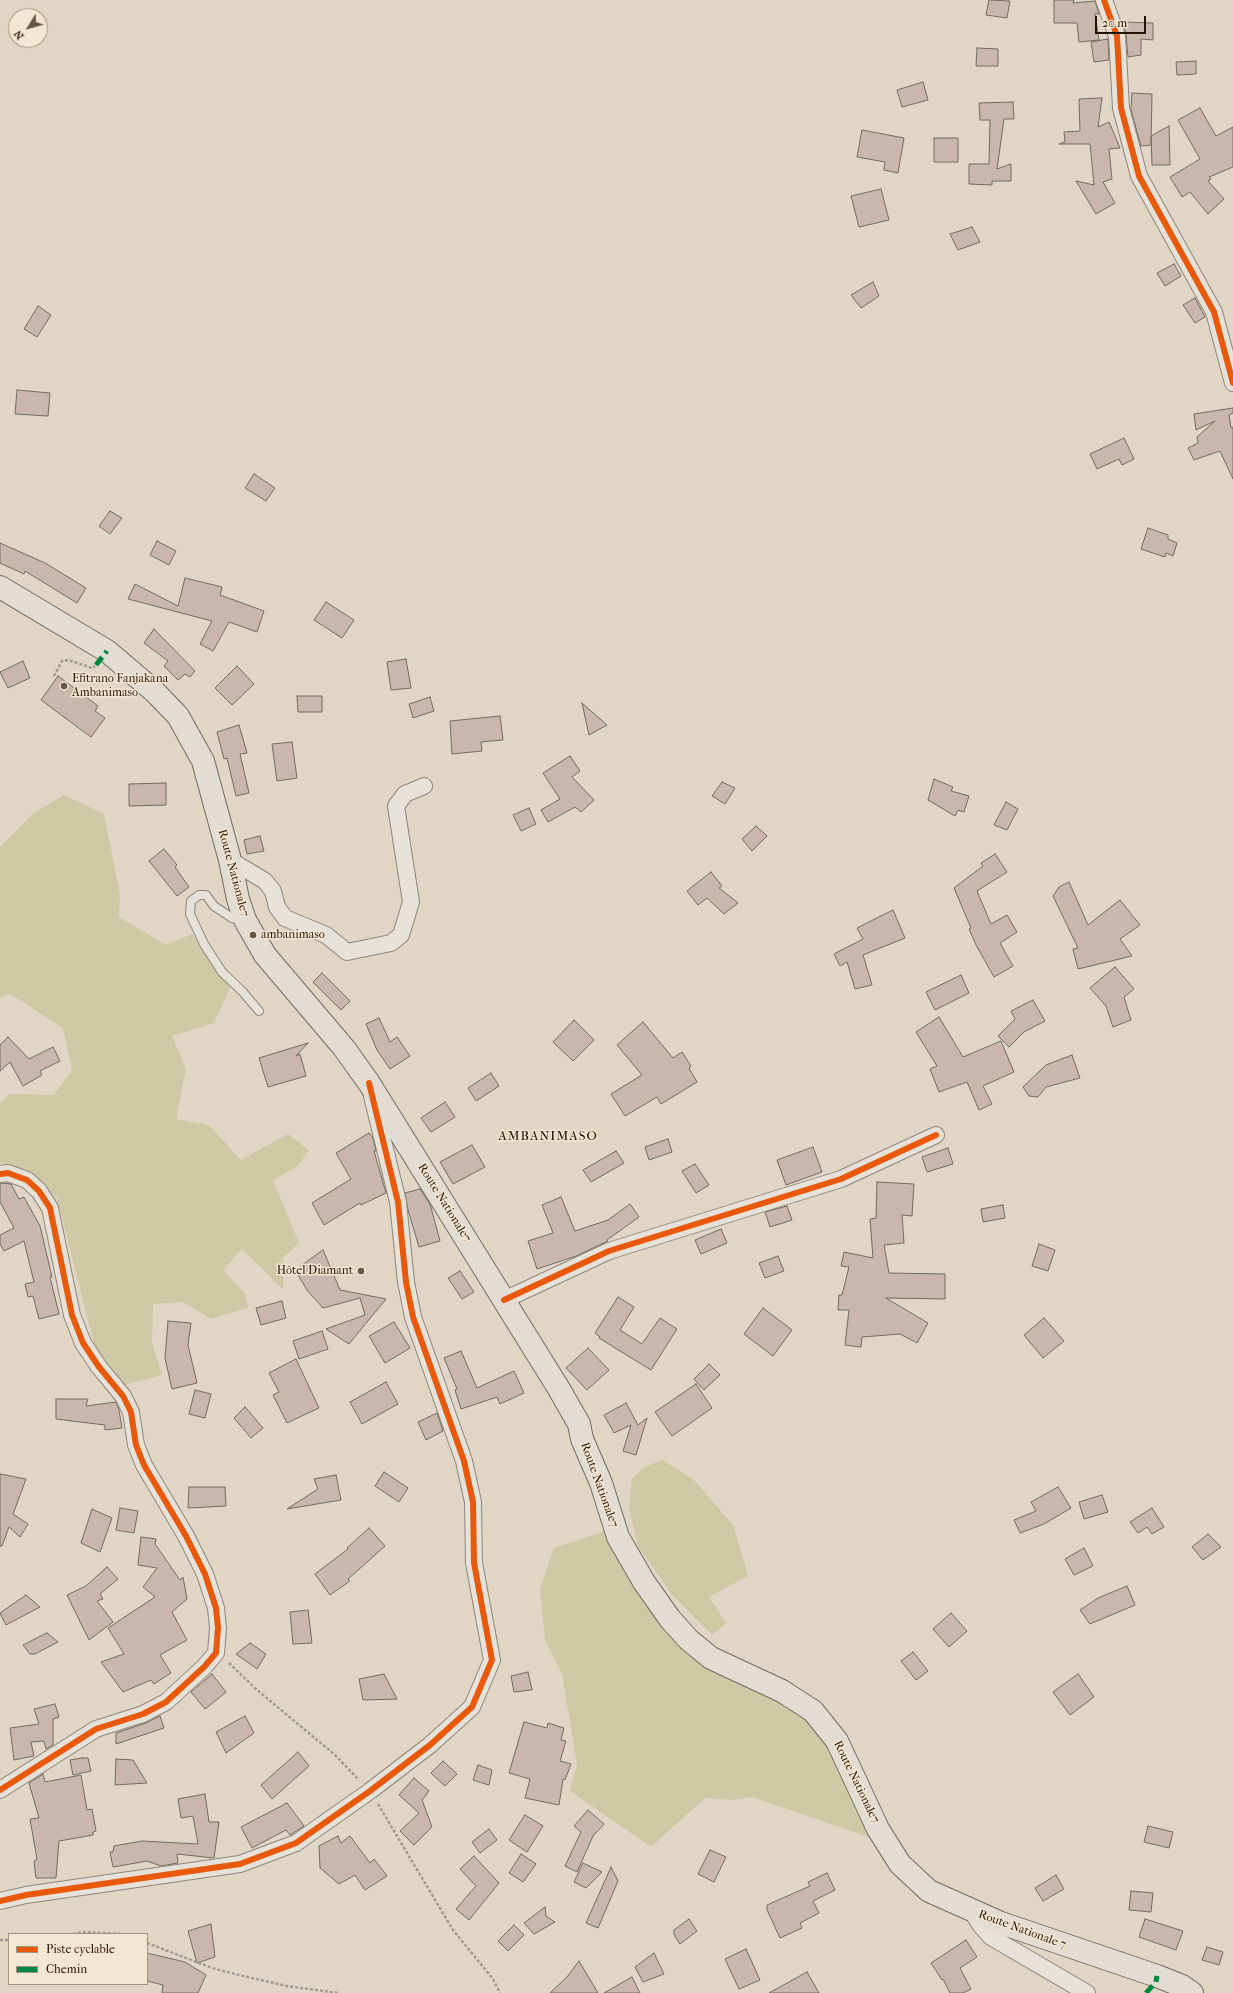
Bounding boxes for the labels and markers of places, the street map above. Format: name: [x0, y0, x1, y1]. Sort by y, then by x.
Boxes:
place label: Efitrano Fanjakana Ambanimaso: [72, 672, 168, 700]
marker: Efitrano Fanjakana Ambanimaso: [59, 681, 69, 691]
place label: ambanimaso: [261, 928, 325, 942]
marker: ambanimaso: [248, 930, 258, 940]
place label: Hôtel Diamant: [277, 1264, 353, 1278]
marker: Hôtel Diamant: [356, 1266, 366, 1276]

